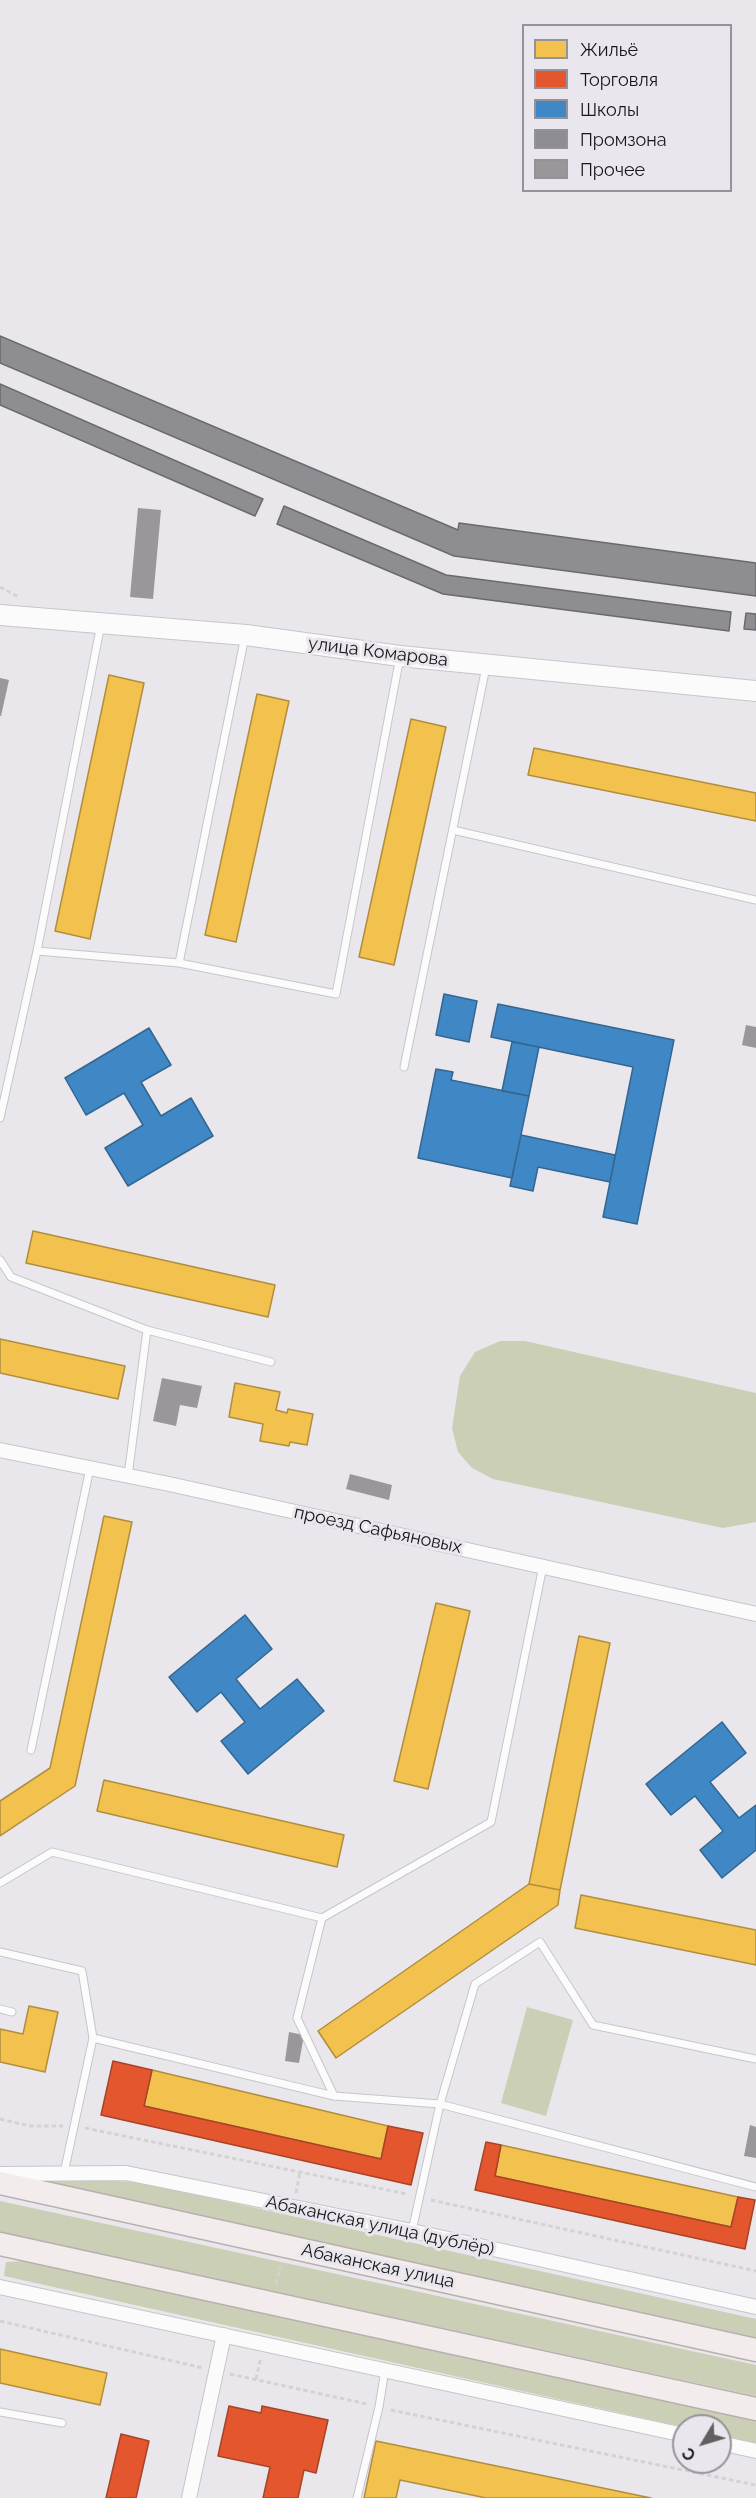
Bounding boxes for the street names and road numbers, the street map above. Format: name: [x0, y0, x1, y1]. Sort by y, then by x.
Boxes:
street label: улица Комарова: [307, 633, 449, 671]
street label: проезд Сафьяновых: [292, 1502, 464, 1558]
street label: Абаканская улица (дублёр): [264, 2191, 496, 2261]
street label: Абаканская улица: [299, 2239, 457, 2293]

